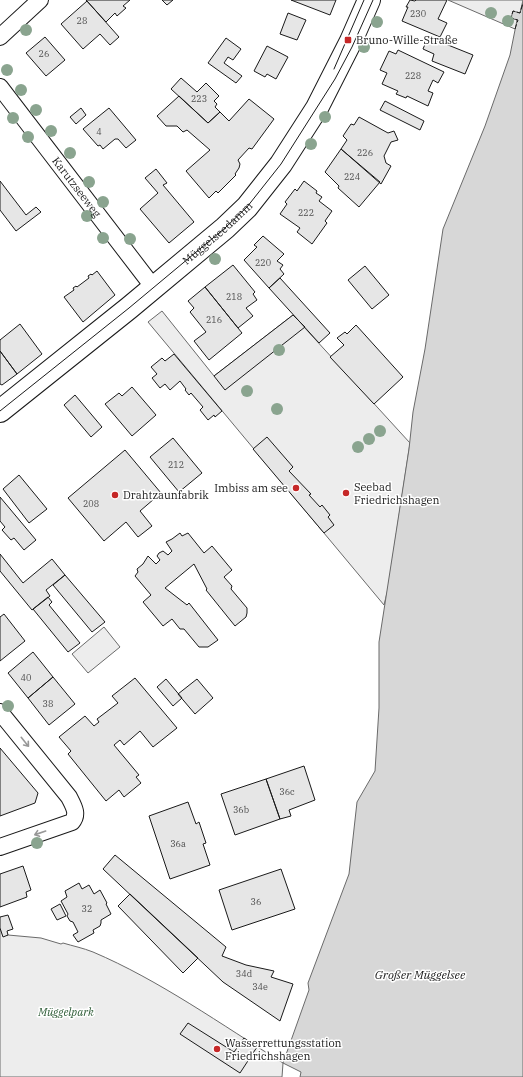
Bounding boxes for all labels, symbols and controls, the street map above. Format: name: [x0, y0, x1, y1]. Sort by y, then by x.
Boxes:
house number: 230: [410, 8, 426, 19]
house number: 28: [77, 15, 87, 26]
place label: Bruno-Wille-Straße: [356, 33, 458, 47]
marker: Bruno-Wille-Straße: [343, 35, 353, 45]
house number: 26: [39, 48, 49, 59]
house number: 228: [405, 70, 421, 81]
house number: 223: [191, 93, 207, 104]
house number: 4: [96, 126, 102, 137]
house number: 226: [357, 147, 373, 158]
street label: Karutzseeweg: [49, 154, 104, 220]
house number: 224: [344, 171, 360, 182]
street label: Müggelseedamm: [180, 198, 256, 267]
house number: 222: [298, 207, 314, 218]
house number: 220: [255, 257, 271, 268]
house number: 218: [226, 291, 242, 302]
house number: 216: [206, 314, 222, 325]
house number: 212: [168, 459, 184, 470]
place label: Seebad Friedrichshagen: [354, 480, 440, 507]
place label: Imbiss am see: [214, 481, 288, 495]
marker: Imbiss am see: [291, 483, 301, 493]
place label: Drahtzaunfabrik: [123, 488, 209, 502]
marker: Seebad Friedrichshagen: [341, 488, 351, 498]
marker: Drahtzaunfabrik: [110, 490, 120, 500]
house number: 208: [83, 498, 99, 509]
house number: 40: [21, 672, 31, 683]
house number: 38: [43, 698, 53, 709]
one-way arrow: [20, 737, 29, 747]
house number: 36c: [279, 786, 295, 797]
house number: 36b: [233, 804, 249, 815]
one-way arrow: [34, 830, 47, 837]
house number: 36a: [170, 838, 186, 849]
house number: 36: [251, 896, 261, 907]
house number: 32: [82, 903, 92, 914]
water label: Großer Müggelsee: [375, 967, 466, 982]
house number: 34d: [236, 968, 253, 979]
house number: 34e: [252, 981, 268, 992]
park label: Müggelpark: [37, 1005, 94, 1019]
place label: Wasserrettungsstation Friedrichshagen: [225, 1036, 342, 1063]
marker: Wasserrettungsstation Friedrichshagen: [212, 1044, 222, 1054]

